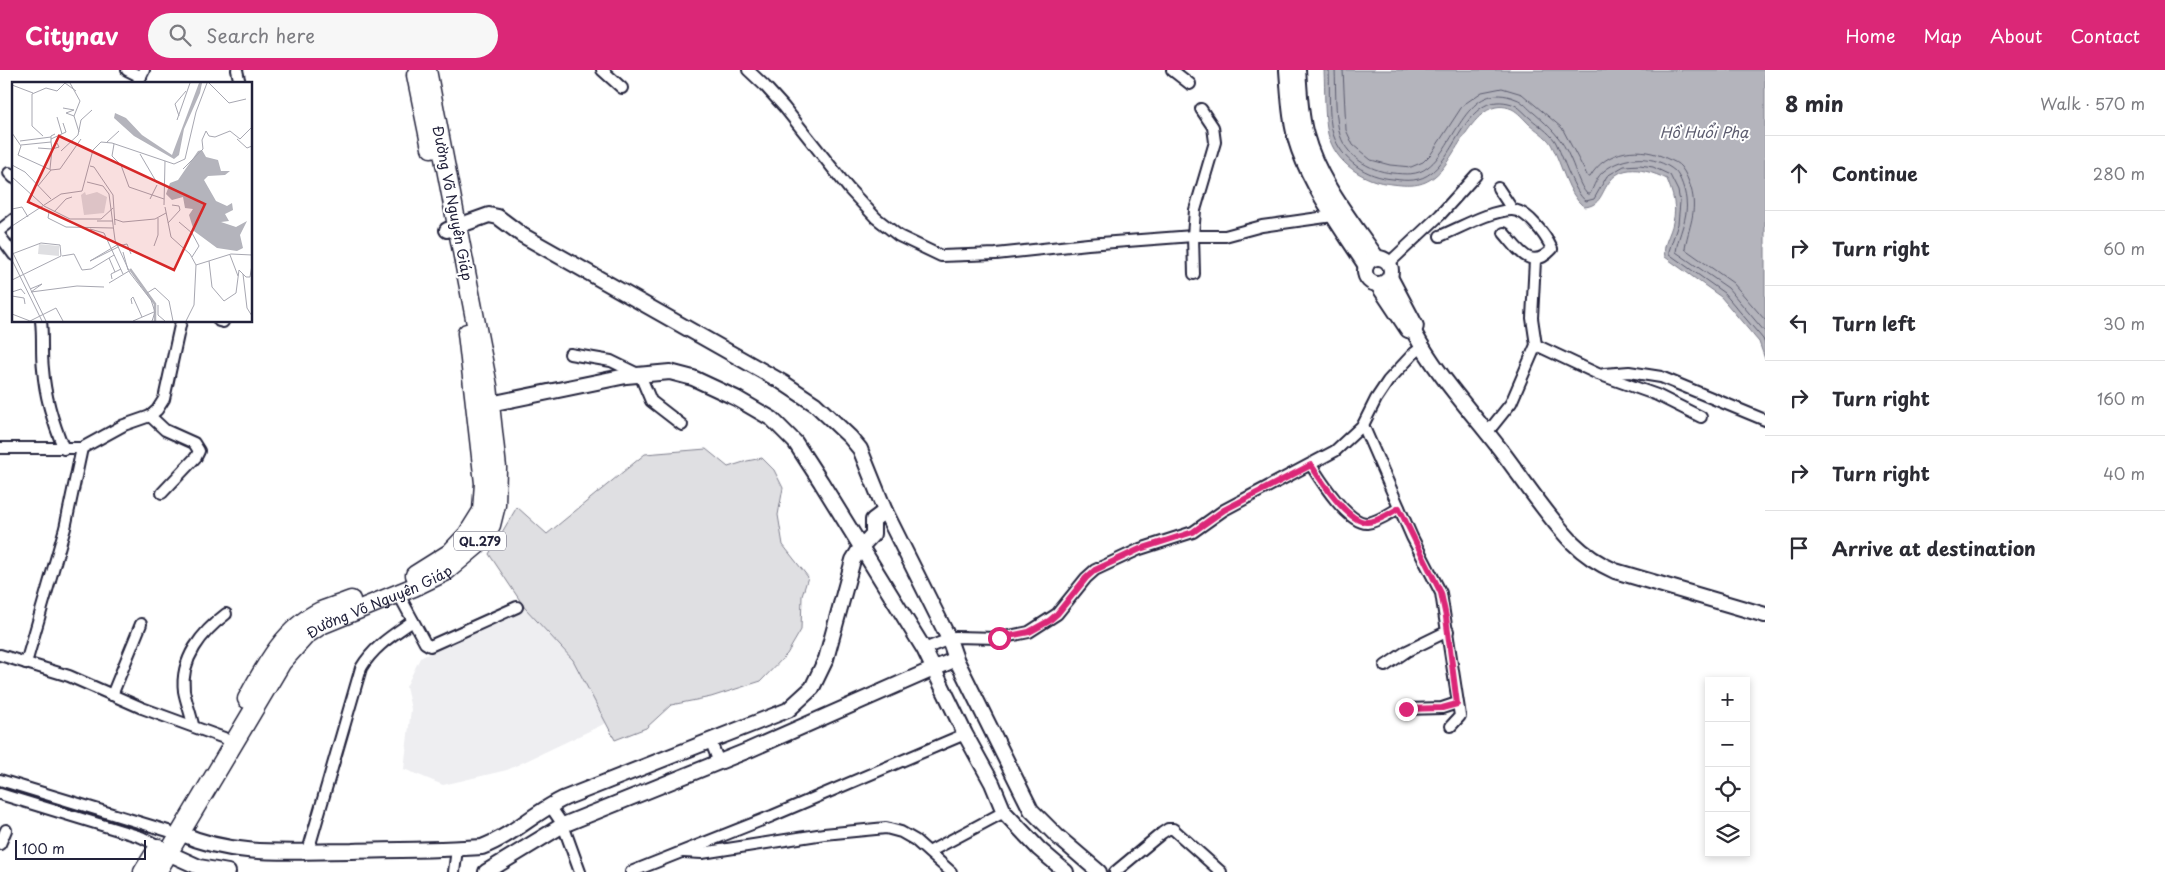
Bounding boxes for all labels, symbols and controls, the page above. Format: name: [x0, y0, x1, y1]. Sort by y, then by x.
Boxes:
search box: [148, 13, 498, 58]
text: Citynav: [25, 17, 118, 53]
icon: search: [166, 21, 194, 49]
text: Search here: [206, 21, 315, 49]
text: Home: [1845, 22, 1895, 49]
text: Map: [1923, 22, 1962, 49]
text: About: [1990, 22, 2042, 49]
text: Contact: [2070, 22, 2140, 49]
inset map: [12, 82, 252, 322]
text: 8 min: [1785, 87, 1844, 119]
text: Walk · 570 m: [2040, 91, 2145, 115]
water label: Hồ Huổi Phạ: [1660, 120, 1749, 143]
street label: Đường Võ Nguyên Giáp: [428, 124, 478, 282]
icon: ahead: [1785, 159, 1813, 187]
text: Continue: [1832, 159, 1918, 187]
text: 280 m: [2093, 161, 2145, 185]
icon: right: [1785, 234, 1813, 262]
text: Turn right: [1832, 234, 1930, 262]
text: 60 m: [2103, 236, 2145, 260]
icon: left: [1785, 309, 1813, 337]
text: Turn left: [1832, 309, 1916, 337]
text: 30 m: [2103, 311, 2145, 335]
icon: right: [1785, 384, 1813, 412]
text: Turn right: [1832, 384, 1930, 412]
text: 160 m: [2097, 386, 2145, 410]
icon: right: [1785, 459, 1813, 487]
text: Turn right: [1832, 459, 1930, 487]
text: 40 m: [2103, 461, 2145, 485]
road number: QL.279: [454, 532, 506, 551]
icon: arrive: [1785, 534, 1813, 562]
text: Arrive at destination: [1832, 534, 2036, 562]
street label: Đường Võ Nguyên Giáp: [302, 560, 457, 643]
route start: [988, 627, 1011, 650]
map controls: [1705, 677, 1750, 857]
button: +: [1705, 677, 1750, 722]
route end: [1395, 698, 1418, 721]
button: −: [1705, 722, 1750, 767]
button: locate: [1705, 767, 1750, 812]
button: layers: [1705, 812, 1750, 857]
scale bar: [15, 837, 146, 860]
text: 100 m: [22, 838, 65, 859]

